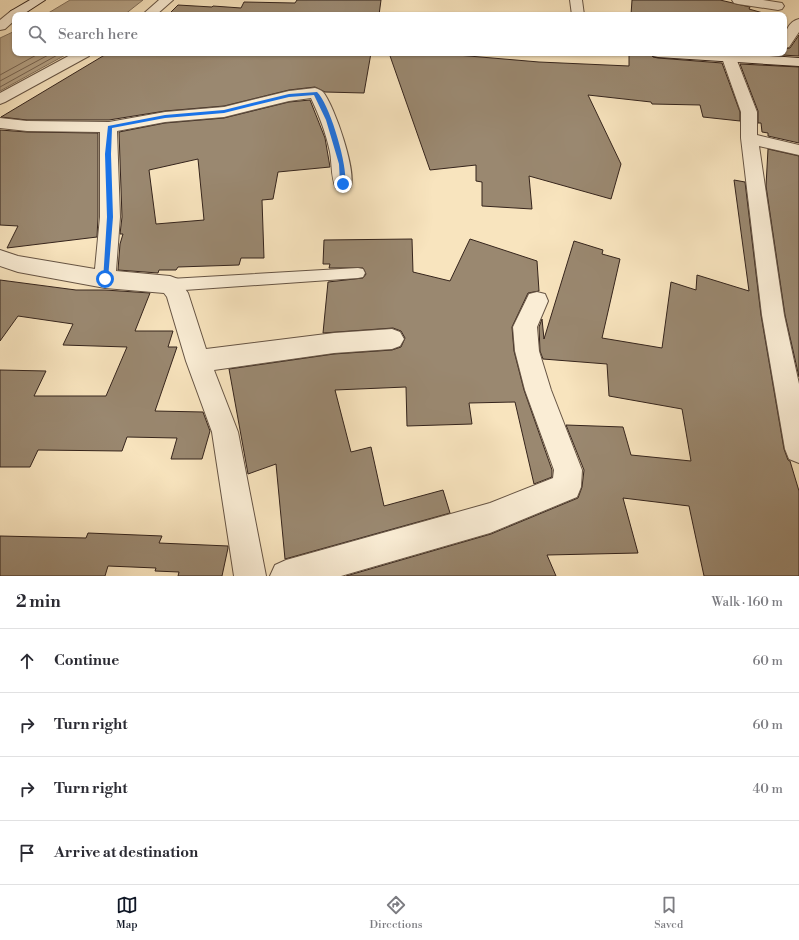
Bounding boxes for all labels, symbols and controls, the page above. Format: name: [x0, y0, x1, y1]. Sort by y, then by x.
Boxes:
search box: [12, 12, 787, 56]
icon: search: [26, 23, 48, 45]
text: Search here: [58, 25, 138, 44]
route end: [334, 175, 352, 193]
route start: [96, 270, 114, 288]
text: 2 min: [16, 591, 61, 613]
text: Walk · 160 m: [712, 594, 783, 610]
icon: ahead: [16, 650, 38, 672]
text: Continue: [54, 651, 119, 670]
text: 60 m: [752, 653, 783, 669]
icon: right: [16, 714, 38, 736]
text: Turn right: [54, 715, 128, 734]
text: 60 m: [752, 717, 783, 733]
icon: right: [16, 778, 38, 800]
text: Turn right: [54, 779, 128, 798]
text: 40 m: [753, 781, 783, 797]
icon: arrive: [16, 842, 38, 864]
text: Arrive at destination: [54, 843, 198, 862]
tab: Map: [116, 894, 138, 932]
tab: Directions: [370, 894, 423, 932]
tab: Saved: [654, 894, 683, 932]

